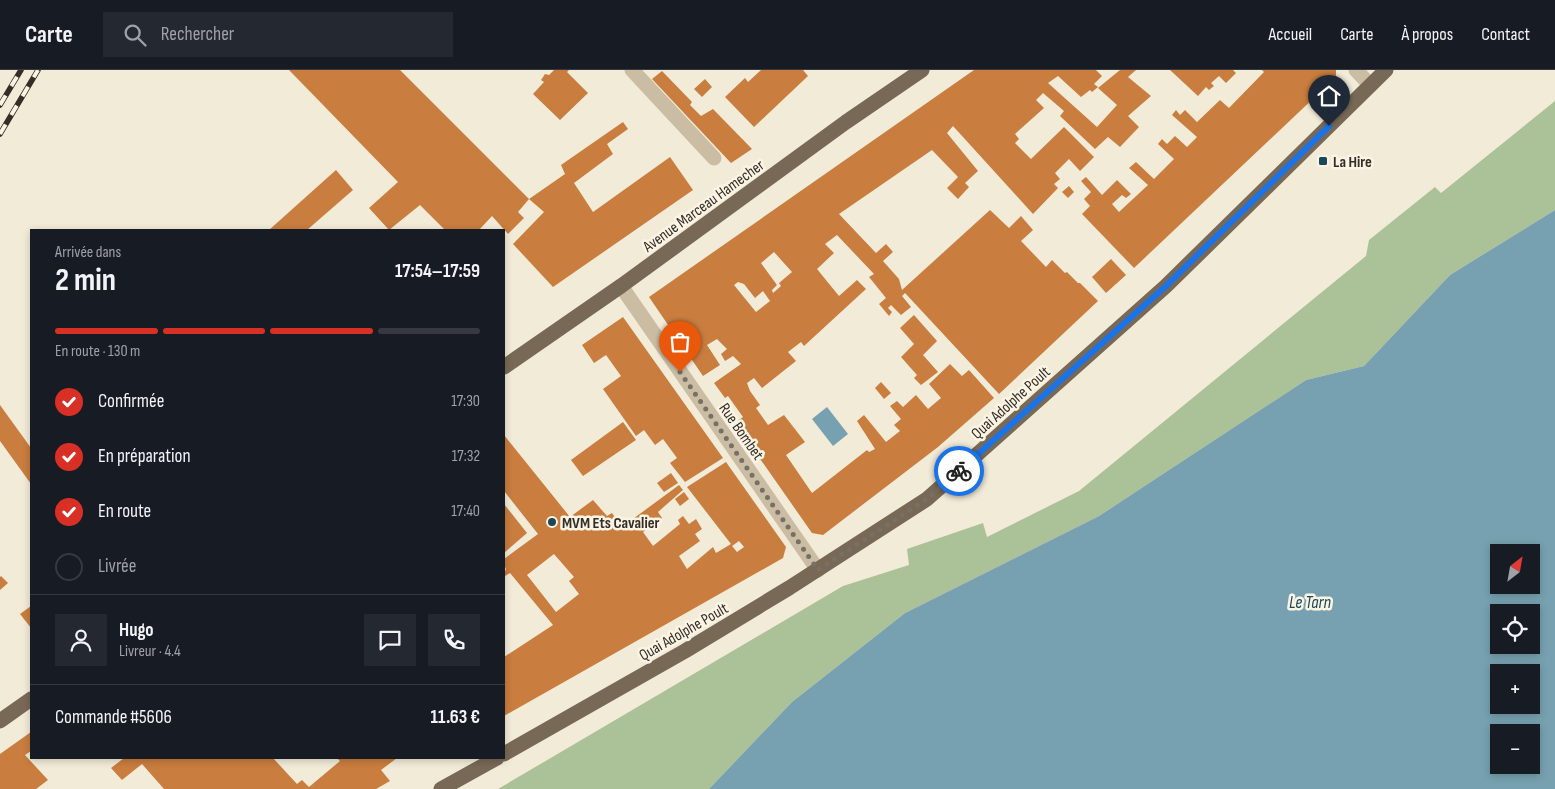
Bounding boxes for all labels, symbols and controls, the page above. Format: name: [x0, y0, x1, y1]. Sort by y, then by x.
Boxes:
search box: [103, 12, 453, 57]
text: Carte: [25, 20, 73, 49]
icon: search: [121, 21, 149, 49]
text: Rechercher: [161, 23, 234, 46]
text: Accueil: [1268, 24, 1312, 45]
text: Carte: [1340, 24, 1373, 45]
text: À propos: [1401, 24, 1453, 45]
text: Contact: [1481, 24, 1530, 45]
pin: [1308, 75, 1350, 126]
icon: home: [1315, 82, 1343, 110]
place label: La Hire: [1333, 153, 1372, 172]
marker: La Hire: [1317, 155, 1329, 167]
street label: Avenue Marceau Hamecher: [639, 156, 768, 257]
text: Arrivée dans: [55, 243, 121, 262]
text: 17:54–17:59: [395, 260, 480, 283]
text: 2 min: [55, 261, 116, 300]
pin: [659, 321, 701, 372]
icon: bag: [666, 328, 694, 356]
text: En route · 130 m: [55, 342, 140, 361]
street label: Quai Adolphe Poult: [968, 363, 1054, 443]
icon: check: [55, 388, 83, 416]
text: Confirmée: [98, 390, 164, 413]
text: 17:30: [451, 392, 480, 411]
street label: Rue Bombet: [714, 400, 767, 464]
icon: check: [55, 443, 83, 471]
text: En préparation: [98, 445, 191, 468]
courier: [934, 446, 984, 496]
text: 17:32: [452, 447, 480, 466]
icon: bike: [945, 457, 973, 485]
icon: check: [55, 498, 83, 526]
text: En route: [98, 500, 151, 523]
text: 17:40: [451, 502, 480, 521]
place label: MVM Ets Cavalier: [562, 514, 660, 533]
marker: MVM Ets Cavalier: [546, 516, 558, 528]
north arrow: [1490, 544, 1540, 594]
map controls: [1490, 544, 1540, 774]
text: Livrée: [98, 555, 136, 578]
water label: Le Tarn: [1289, 592, 1331, 613]
street label: Quai Adolphe Poult: [636, 599, 732, 665]
button: locate: [1490, 604, 1540, 654]
button: person: [55, 614, 107, 666]
button: chat: [364, 614, 416, 666]
button: phone: [428, 614, 480, 666]
text: Hugo: [119, 619, 154, 642]
text: Livreur · 4.4: [119, 642, 181, 661]
button: +: [1490, 664, 1540, 714]
text: Commande #5606: [55, 706, 172, 729]
text: 11.63 €: [431, 706, 480, 729]
button: −: [1490, 724, 1540, 774]

